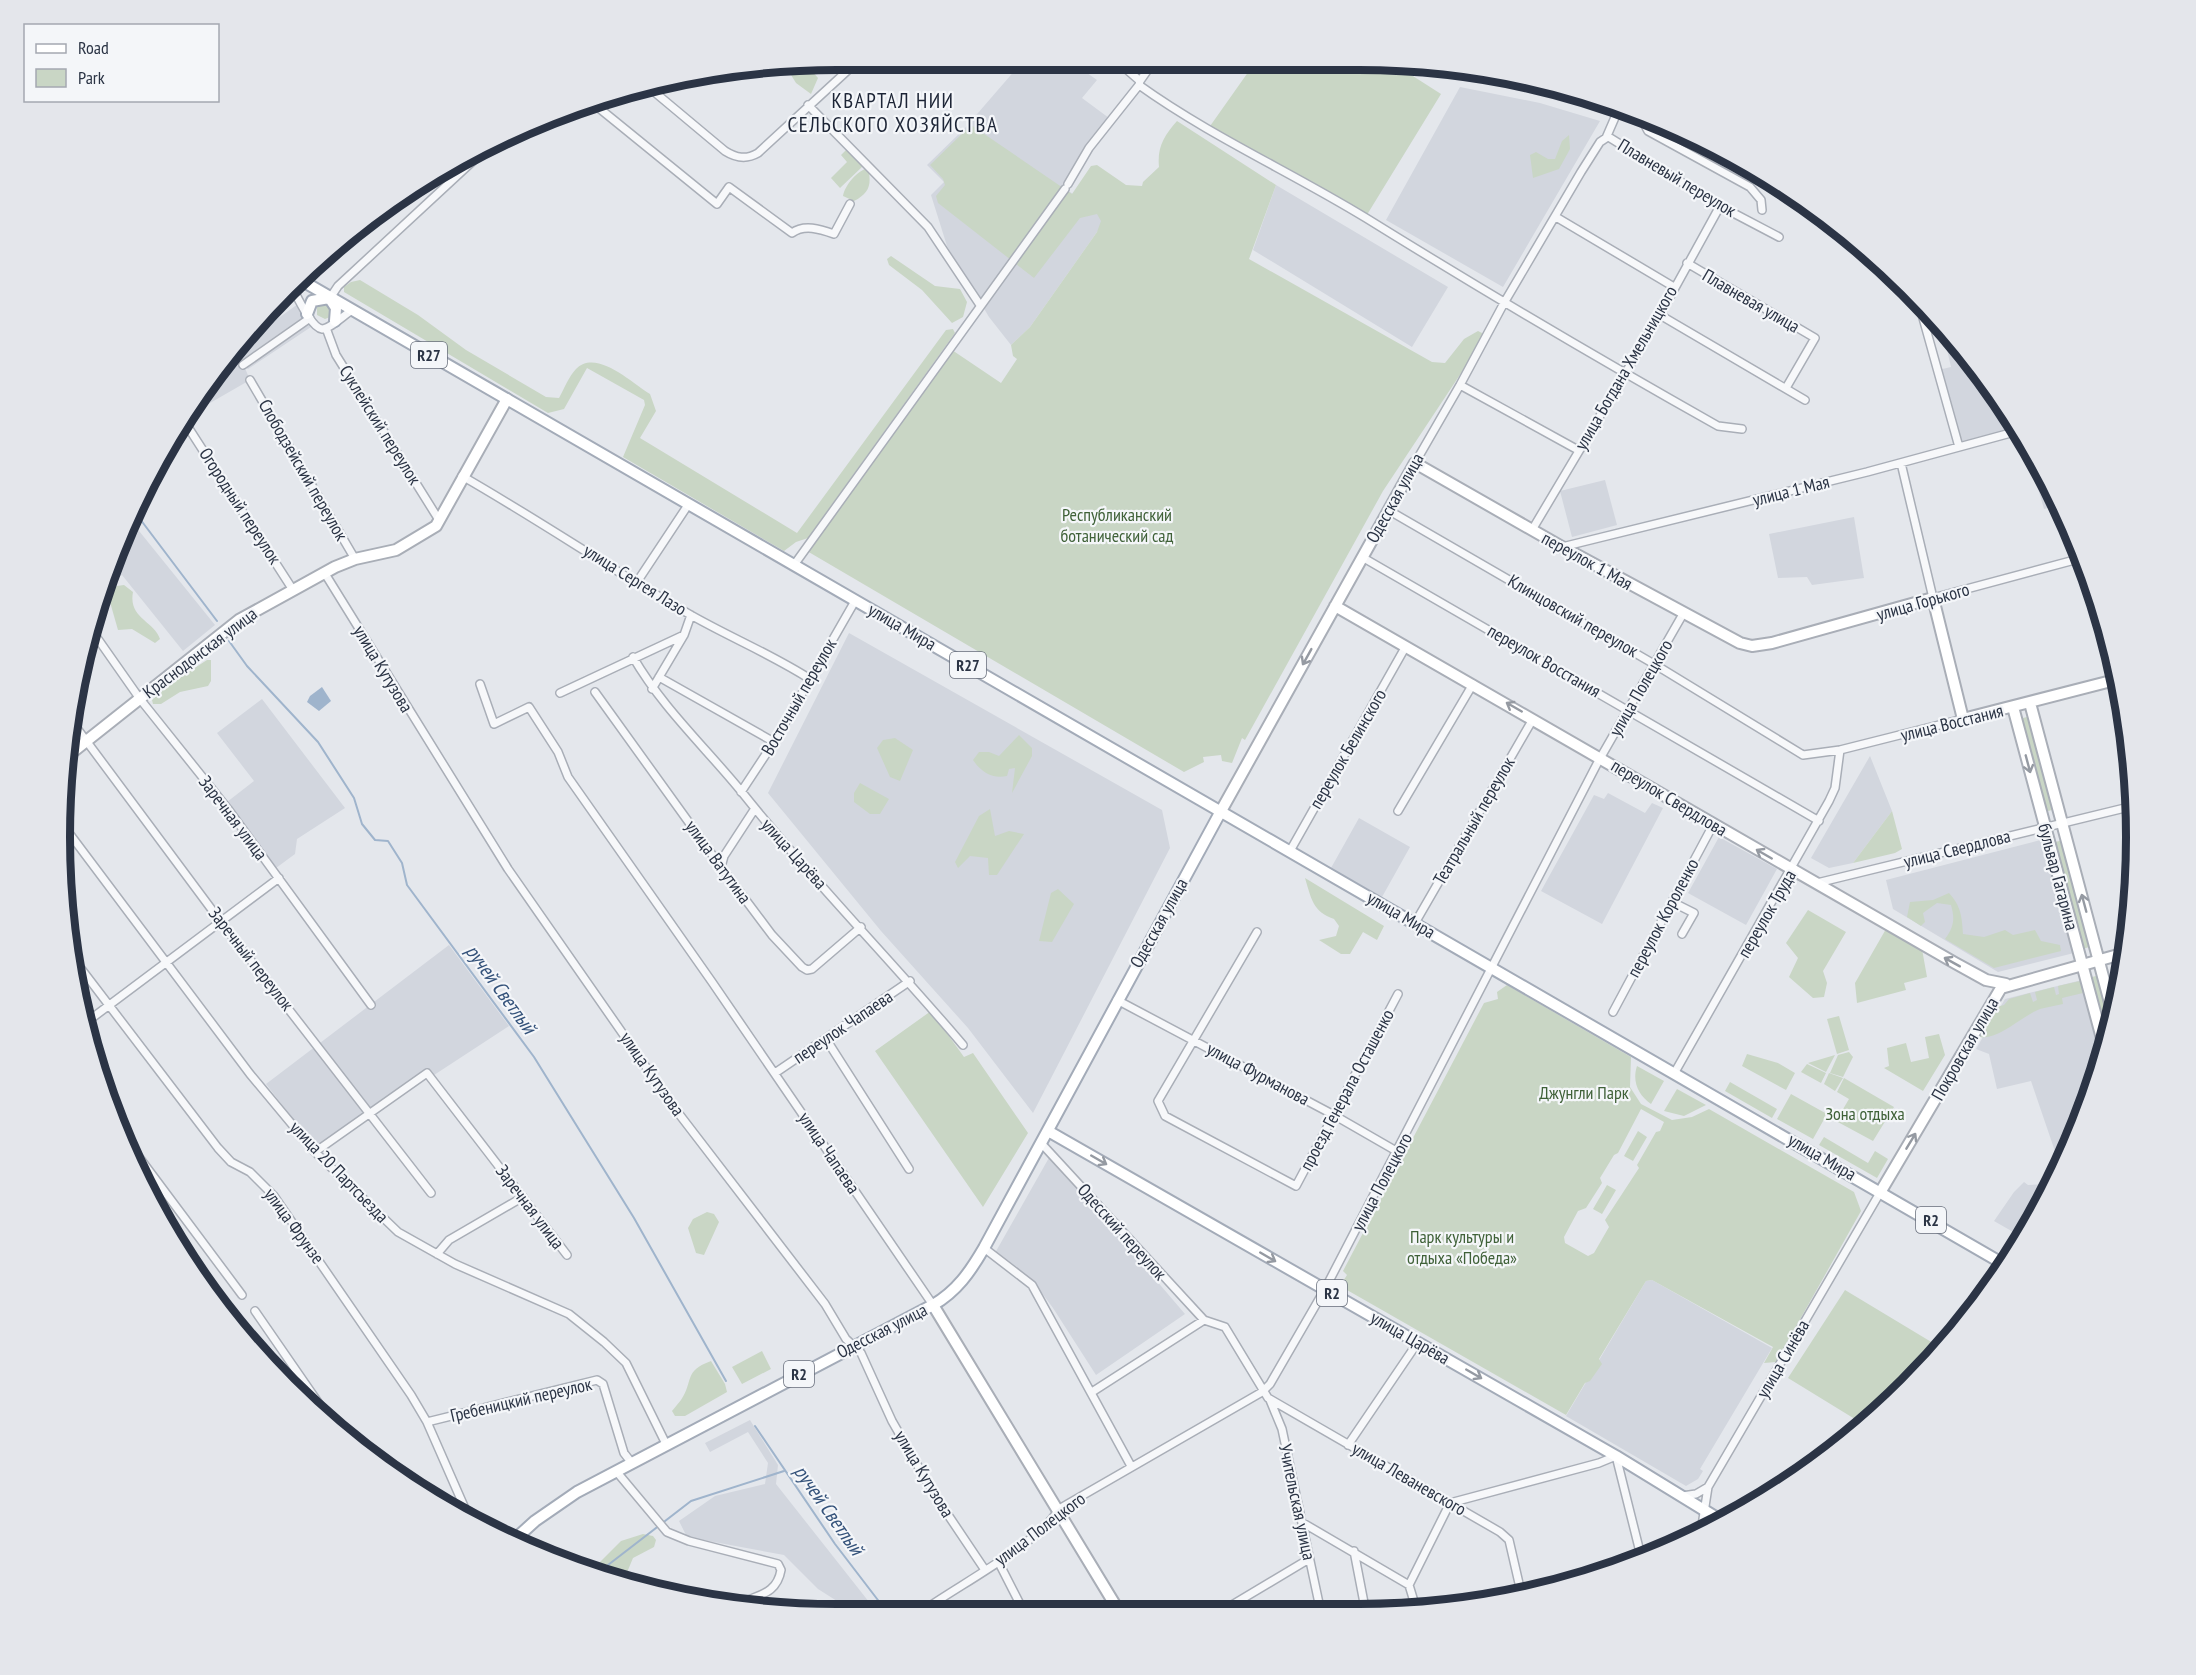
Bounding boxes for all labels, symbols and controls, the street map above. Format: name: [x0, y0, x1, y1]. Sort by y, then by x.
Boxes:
legend: [24, 24, 219, 102]
text: Road: [78, 36, 109, 59]
text: Park: [78, 66, 105, 89]
district label: КВАРТАЛ НИИ СЕЛЬСКОГО ХОЗЯЙСТВА: [788, 87, 998, 138]
street label: Плавневый переулок: [1614, 133, 1741, 222]
street label: Плавневая улица: [1698, 263, 1804, 338]
street label: улица Богдана Хмельницкого: [1569, 281, 1682, 454]
road number: R27: [411, 342, 447, 368]
street label: Суклейский переулок: [334, 361, 426, 489]
street label: Слободзейский переулок: [254, 395, 353, 545]
street label: Огородный переулок: [194, 443, 287, 568]
street label: Одесская улица: [1361, 449, 1429, 547]
street label: улица 1 Мая: [1750, 470, 1832, 511]
park label: Республиканский ботанический сад: [1061, 503, 1174, 547]
street label: переулок 1 Мая: [1538, 526, 1637, 595]
street label: улица Сергея Лазо: [579, 539, 691, 621]
street label: Клинцовский переулок: [1504, 569, 1642, 662]
street label: улица Горького: [1874, 577, 1972, 626]
street label: улица Мира: [864, 598, 941, 655]
street label: Краснодонская улица: [138, 602, 262, 703]
street label: переулок Восстания: [1484, 619, 1605, 702]
street label: улица Кутузова: [348, 621, 418, 716]
street label: Восточный переулок: [756, 634, 841, 759]
street label: улица Полецкого: [1604, 635, 1678, 740]
one-way arrow: [1301, 648, 1312, 666]
road number: R27: [950, 652, 986, 678]
street label: переулок Белинского: [1304, 684, 1391, 813]
street label: улица Восстания: [1898, 699, 2006, 746]
one-way arrow: [1506, 701, 1523, 713]
street label: Театральный переулок: [1428, 753, 1519, 889]
street label: переулок Свердлова: [1607, 754, 1731, 841]
one-way arrow: [2023, 754, 2035, 773]
street label: Заречная улица: [194, 771, 273, 865]
street label: улица Царёва: [757, 813, 832, 894]
street label: улица Ватутина: [680, 815, 756, 908]
street label: бульвар Гагарина: [2033, 821, 2084, 933]
street label: улица Свердлова: [1901, 824, 2013, 873]
one-way arrow: [1756, 848, 1773, 860]
street label: переулок Короленко: [1622, 854, 1704, 981]
street label: переулок Труда: [1732, 866, 1801, 962]
street label: Одесская улица: [1125, 874, 1193, 972]
street label: улица Мира: [1363, 886, 1440, 943]
one-way arrow: [2077, 894, 2089, 913]
street label: Заречный переулок: [204, 902, 299, 1015]
water label: ручей Светлый: [460, 939, 544, 1041]
one-way arrow: [1944, 956, 1961, 968]
street label: переулок Чапаева: [788, 985, 897, 1068]
street label: Покровская улица: [1926, 993, 2003, 1104]
street label: проезд Генерала Осташенко: [1294, 1005, 1399, 1174]
street label: улица Кутузова: [615, 1027, 690, 1120]
street label: улица Фурманова: [1203, 1037, 1314, 1110]
park label: Джунгли Парк: [1539, 1081, 1629, 1104]
park label: Зона отдыха: [1825, 1102, 1905, 1125]
street label: улица Чапаева: [794, 1108, 865, 1198]
street label: улица 20 Партсъезда: [285, 1116, 394, 1227]
street label: улица Полецкого: [1346, 1128, 1417, 1235]
street label: улица Мира: [1784, 1128, 1861, 1185]
one-way arrow: [1905, 1133, 1917, 1150]
one-way arrow: [1090, 1154, 1107, 1166]
street label: Заречная улица: [491, 1160, 570, 1254]
street label: Одесский переулок: [1073, 1178, 1172, 1285]
street label: улица Фрунзе: [259, 1183, 330, 1268]
road number: R2: [1916, 1207, 1946, 1233]
park label: Парк культуры и отдыха «Победа»: [1407, 1225, 1517, 1269]
one-way arrow: [1259, 1251, 1276, 1263]
road number: R2: [1317, 1280, 1347, 1306]
street label: Одесская улица: [832, 1298, 931, 1363]
street label: улица Царёва: [1367, 1306, 1454, 1369]
street label: улица Синёва: [1751, 1316, 1814, 1402]
road number: R2: [784, 1361, 814, 1387]
one-way arrow: [1465, 1368, 1482, 1380]
street label: Гребеницкий переулок: [448, 1372, 594, 1427]
street label: улица Кутузова: [889, 1426, 959, 1521]
street label: улица Леваневского: [1348, 1437, 1471, 1521]
street label: Учительская улица: [1274, 1442, 1321, 1562]
water label: ручей Светлый: [788, 1460, 871, 1562]
street label: улица Полецкого: [990, 1487, 1090, 1570]

